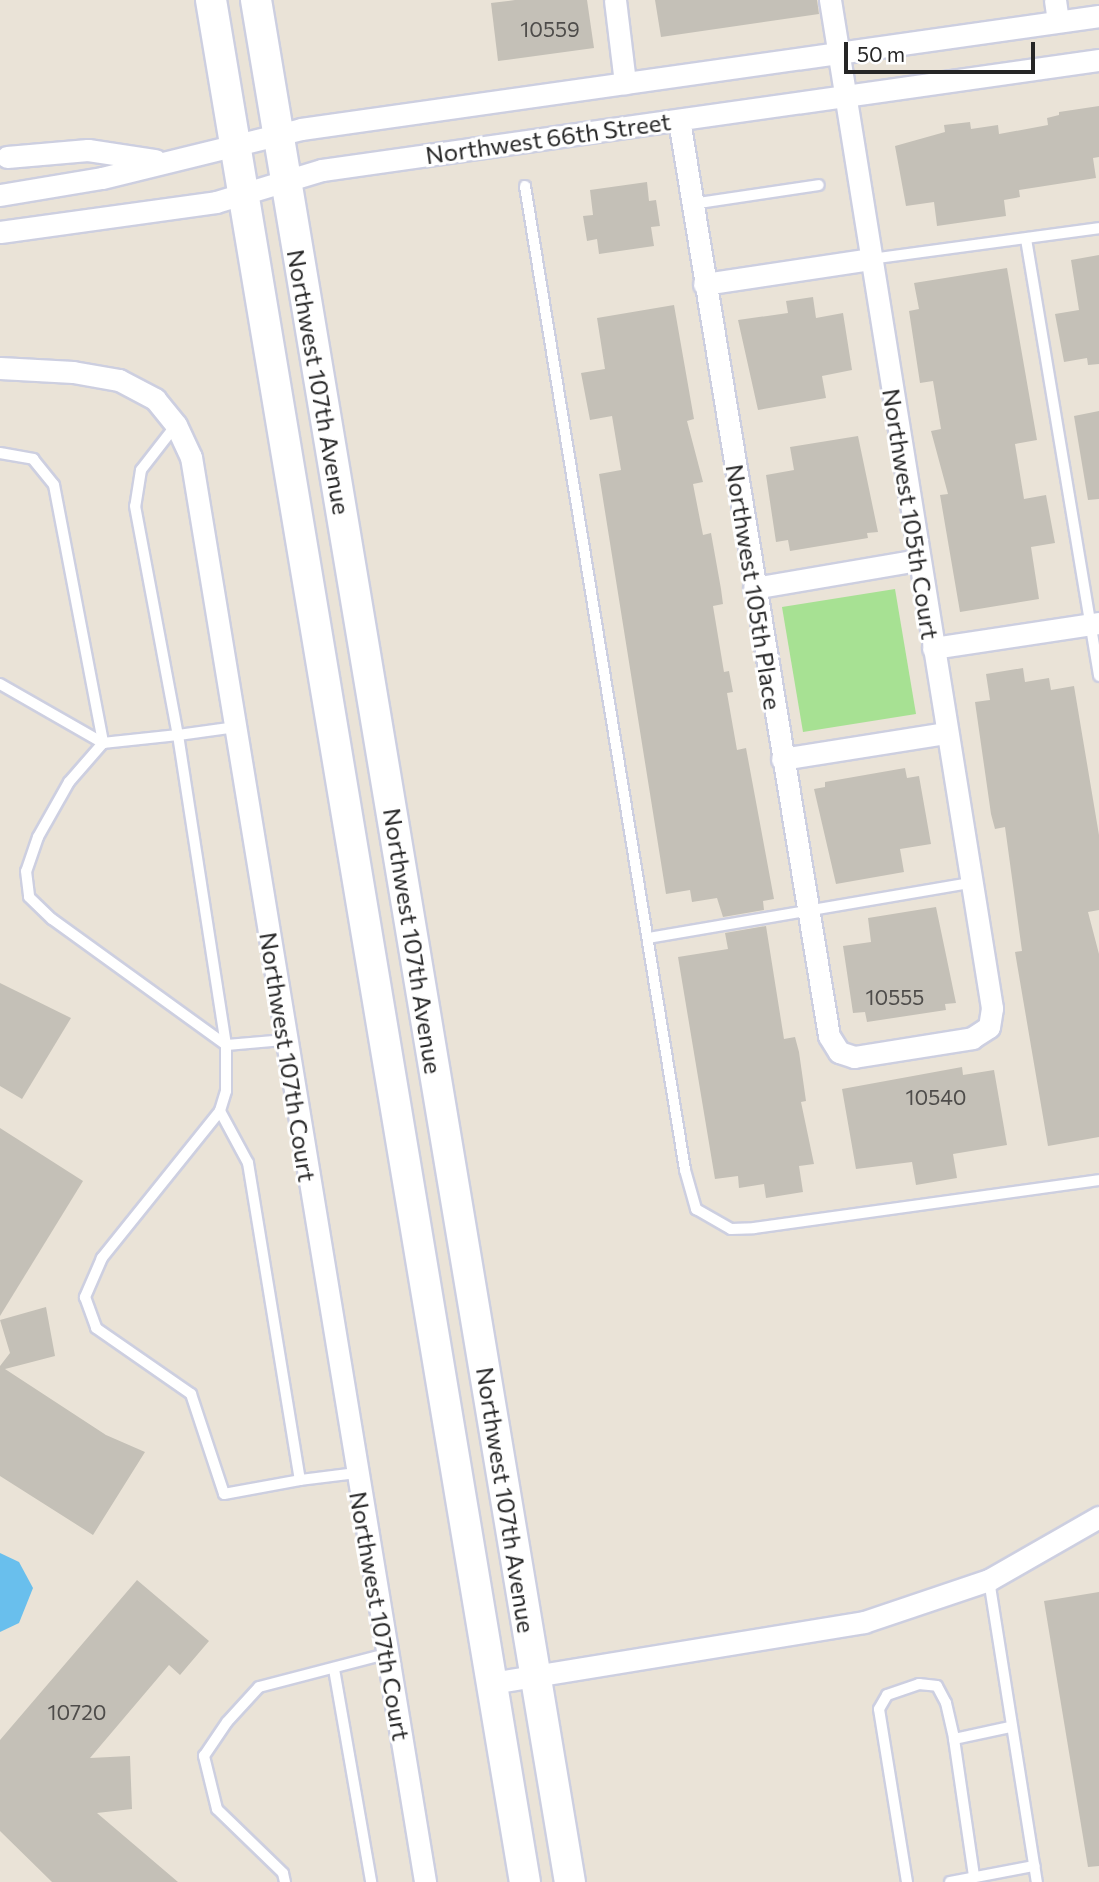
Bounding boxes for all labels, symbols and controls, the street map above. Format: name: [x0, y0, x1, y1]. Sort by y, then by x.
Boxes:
house number: 10559: [520, 16, 580, 42]
scale bar: [847, 28, 1038, 72]
text: 50 m: [857, 41, 905, 66]
street label: Northwest 66th Street: [424, 107, 672, 169]
street label: Northwest 107th Avenue: [281, 247, 357, 517]
street label: Northwest 105th Court: [877, 387, 945, 641]
street label: Northwest 105th Place: [720, 462, 788, 712]
street label: Northwest 107th Avenue: [378, 806, 448, 1076]
street label: Northwest 107th Court: [254, 930, 322, 1184]
house number: 10555: [866, 984, 924, 1010]
house number: 10540: [905, 1084, 967, 1110]
street label: Northwest 107th Avenue: [471, 1365, 541, 1635]
street label: Northwest 107th Court: [344, 1489, 416, 1743]
house number: 10720: [48, 1699, 106, 1725]

